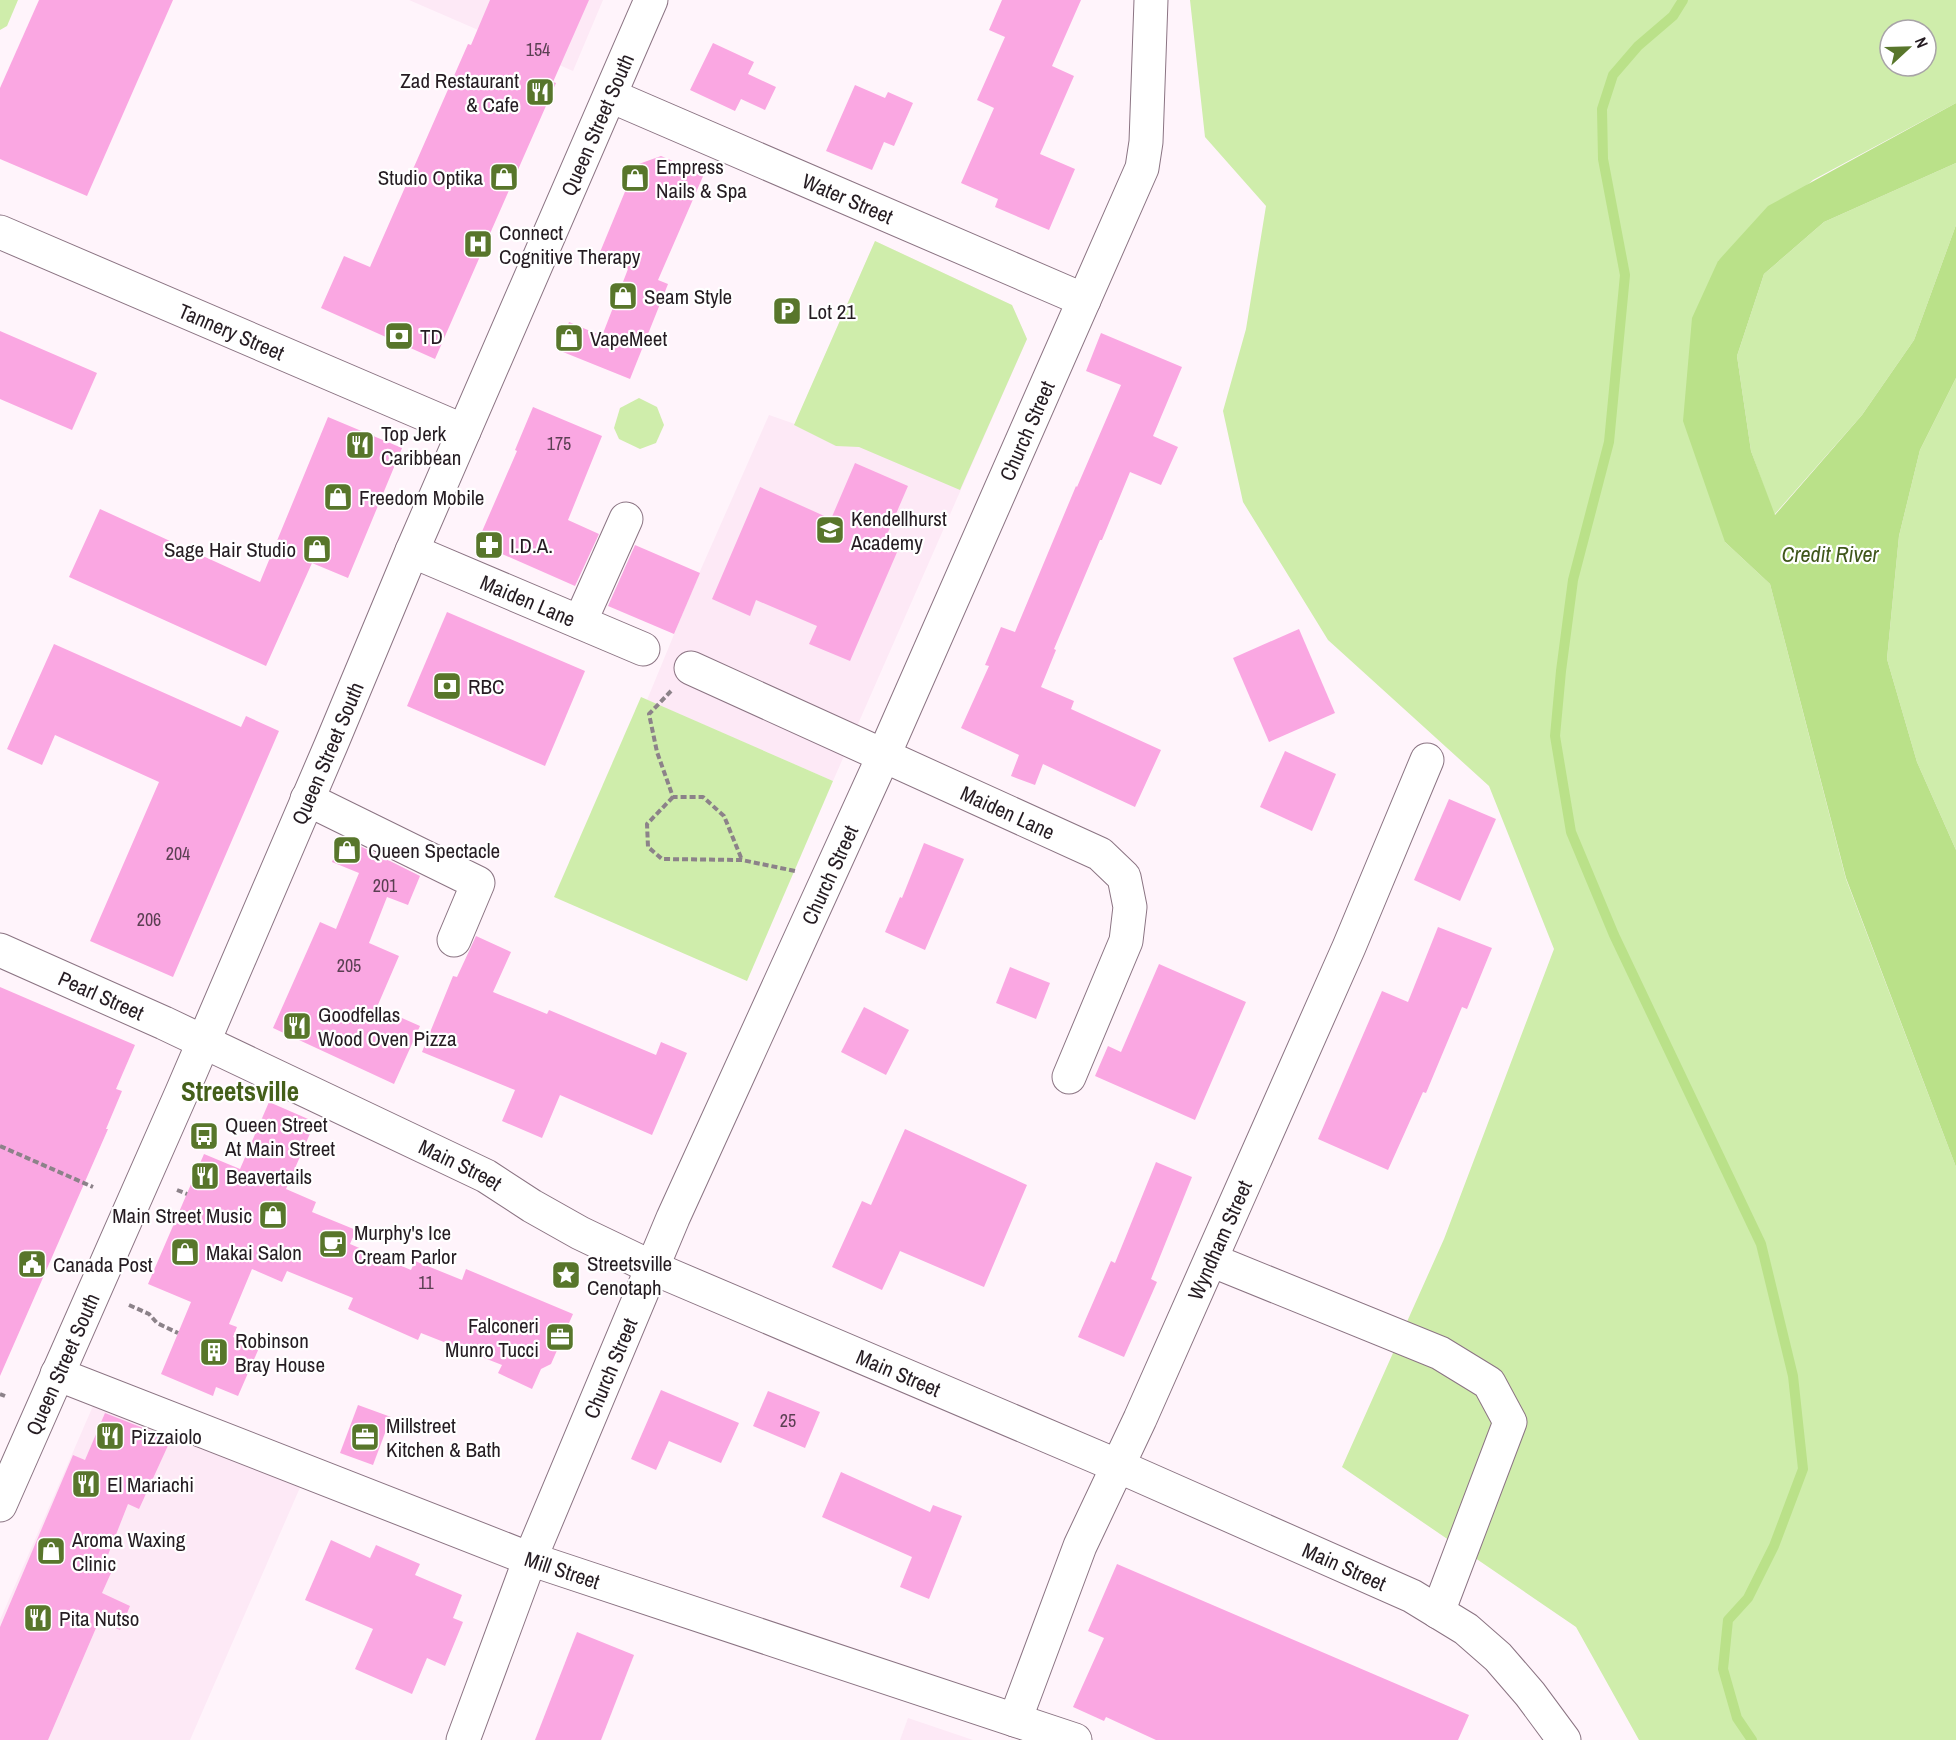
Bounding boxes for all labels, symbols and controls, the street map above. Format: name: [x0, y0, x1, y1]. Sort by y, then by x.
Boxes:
north arrow: [1878, 18, 1938, 78]
text: N: [1910, 34, 1934, 51]
house number: 154: [526, 37, 550, 62]
street label: Queen Street South: [553, 49, 641, 200]
place label: Zad Restaurant & Cafe: [400, 66, 519, 119]
restaurant icon: Zad Restaurant & Cafe: [524, 76, 556, 108]
place label: Empress Nails & Spa: [656, 152, 747, 205]
shop icon: Studio Optika: [488, 161, 520, 193]
shop icon: Empress Nails & Spa: [619, 162, 651, 194]
place label: Studio Optika: [378, 163, 483, 192]
street label: Water Street: [798, 166, 898, 231]
place label: Connect Cognitive Therapy: [499, 218, 641, 271]
hospital icon: Connect Cognitive Therapy: [462, 228, 494, 260]
shop icon: Seam Style: [607, 280, 639, 312]
place label: Seam Style: [644, 282, 732, 311]
parking icon: Lot 21: [771, 295, 803, 327]
street label: Tannery Street: [174, 296, 289, 367]
place label: Lot 21: [808, 297, 856, 326]
bank icon: TD: [383, 320, 415, 352]
place label: TD: [420, 322, 443, 351]
shop icon: VapeMeet: [553, 322, 585, 354]
place label: VapeMeet: [590, 324, 667, 353]
street label: Church Street: [992, 376, 1061, 485]
place label: Top Jerk Caribbean: [381, 419, 461, 472]
restaurant icon: Top Jerk Caribbean: [344, 429, 376, 461]
house number: 175: [547, 431, 571, 456]
shop icon: Freedom Mobile: [322, 481, 354, 513]
place label: Freedom Mobile: [359, 483, 484, 512]
place label: Kendellhurst Academy: [850, 504, 947, 557]
school or university icon: Kendellhurst Academy: [814, 514, 846, 546]
pharmacy icon: I.D.A.: [473, 529, 505, 561]
place label: I.D.A.: [510, 531, 553, 560]
shop icon: Sage Hair Studio: [301, 533, 333, 565]
place label: Sage Hair Studio: [164, 535, 296, 564]
water label: Credit River: [1781, 539, 1880, 569]
street label: Maiden Lane: [476, 567, 580, 633]
bank icon: RBC: [431, 670, 463, 702]
place label: RBC: [468, 672, 504, 701]
street label: Queen Street South: [284, 677, 370, 829]
street label: Maiden Lane: [956, 778, 1060, 846]
street label: Church Street: [794, 820, 865, 929]
shop icon: Queen Spectacle: [331, 834, 363, 866]
place label: Queen Spectacle: [368, 836, 500, 865]
house number: 204: [166, 841, 190, 866]
house number: 201: [373, 873, 398, 898]
house number: 206: [137, 907, 161, 932]
house number: 205: [337, 953, 361, 978]
street label: Pearl Street: [54, 963, 149, 1027]
place label: Goodfellas Wood Oven Pizza: [318, 1000, 457, 1053]
restaurant icon: Goodfellas Wood Oven Pizza: [281, 1010, 313, 1042]
district label: Streetsville: [181, 1073, 299, 1109]
place label: Queen Street At Main Street: [224, 1110, 335, 1163]
bus stop icon: Queen Street At Main Street: [188, 1120, 220, 1152]
street label: Main Street: [414, 1132, 508, 1197]
restaurant icon: Beavertails: [189, 1160, 221, 1192]
place label: Beavertails: [226, 1162, 312, 1191]
street label: Wyndham Street: [1180, 1175, 1259, 1304]
shop icon: Main Street Music: [257, 1199, 289, 1231]
place label: Main Street Music: [112, 1201, 252, 1230]
place label: Murphy's Ice Cream Parlor: [354, 1218, 457, 1271]
cafe icon: Murphy's Ice Cream Parlor: [317, 1228, 349, 1260]
shop icon: Makai Salon: [169, 1236, 201, 1268]
place label: Makai Salon: [206, 1238, 302, 1267]
public building icon: Canada Post: [16, 1248, 48, 1280]
place label: Streetsville Cenotaph: [587, 1249, 672, 1302]
place label: Canada Post: [53, 1250, 153, 1279]
place icon: Streetsville Cenotaph: [550, 1259, 582, 1291]
house number: 11: [418, 1270, 434, 1295]
street label: Queen Street South: [18, 1289, 106, 1440]
place label: Falconeri Munro Tucci: [445, 1311, 539, 1364]
street label: Church Street: [576, 1313, 644, 1423]
office icon: Falconeri Munro Tucci: [544, 1321, 576, 1353]
place label: Robinson Bray House: [235, 1326, 325, 1379]
building icon: Robinson Bray House: [198, 1336, 230, 1368]
street label: Main Street: [852, 1342, 946, 1403]
house number: 25: [780, 1408, 796, 1433]
place label: Millstreet Kitchen & Bath: [386, 1411, 501, 1464]
restaurant icon: Pizzaiolo: [94, 1420, 126, 1452]
office icon: Millstreet Kitchen & Bath: [349, 1421, 381, 1453]
place label: Pizzaiolo: [131, 1422, 202, 1451]
restaurant icon: El Mariachi: [70, 1468, 102, 1500]
place label: El Mariachi: [107, 1470, 194, 1499]
place label: Aroma Waxing Clinic: [71, 1525, 186, 1578]
shop icon: Aroma Waxing Clinic: [35, 1535, 67, 1567]
street label: Main Street: [1298, 1535, 1391, 1598]
street label: Mill Street: [521, 1544, 604, 1596]
restaurant icon: Pita Nutso: [22, 1602, 54, 1634]
place label: Pita Nutso: [59, 1604, 139, 1633]

